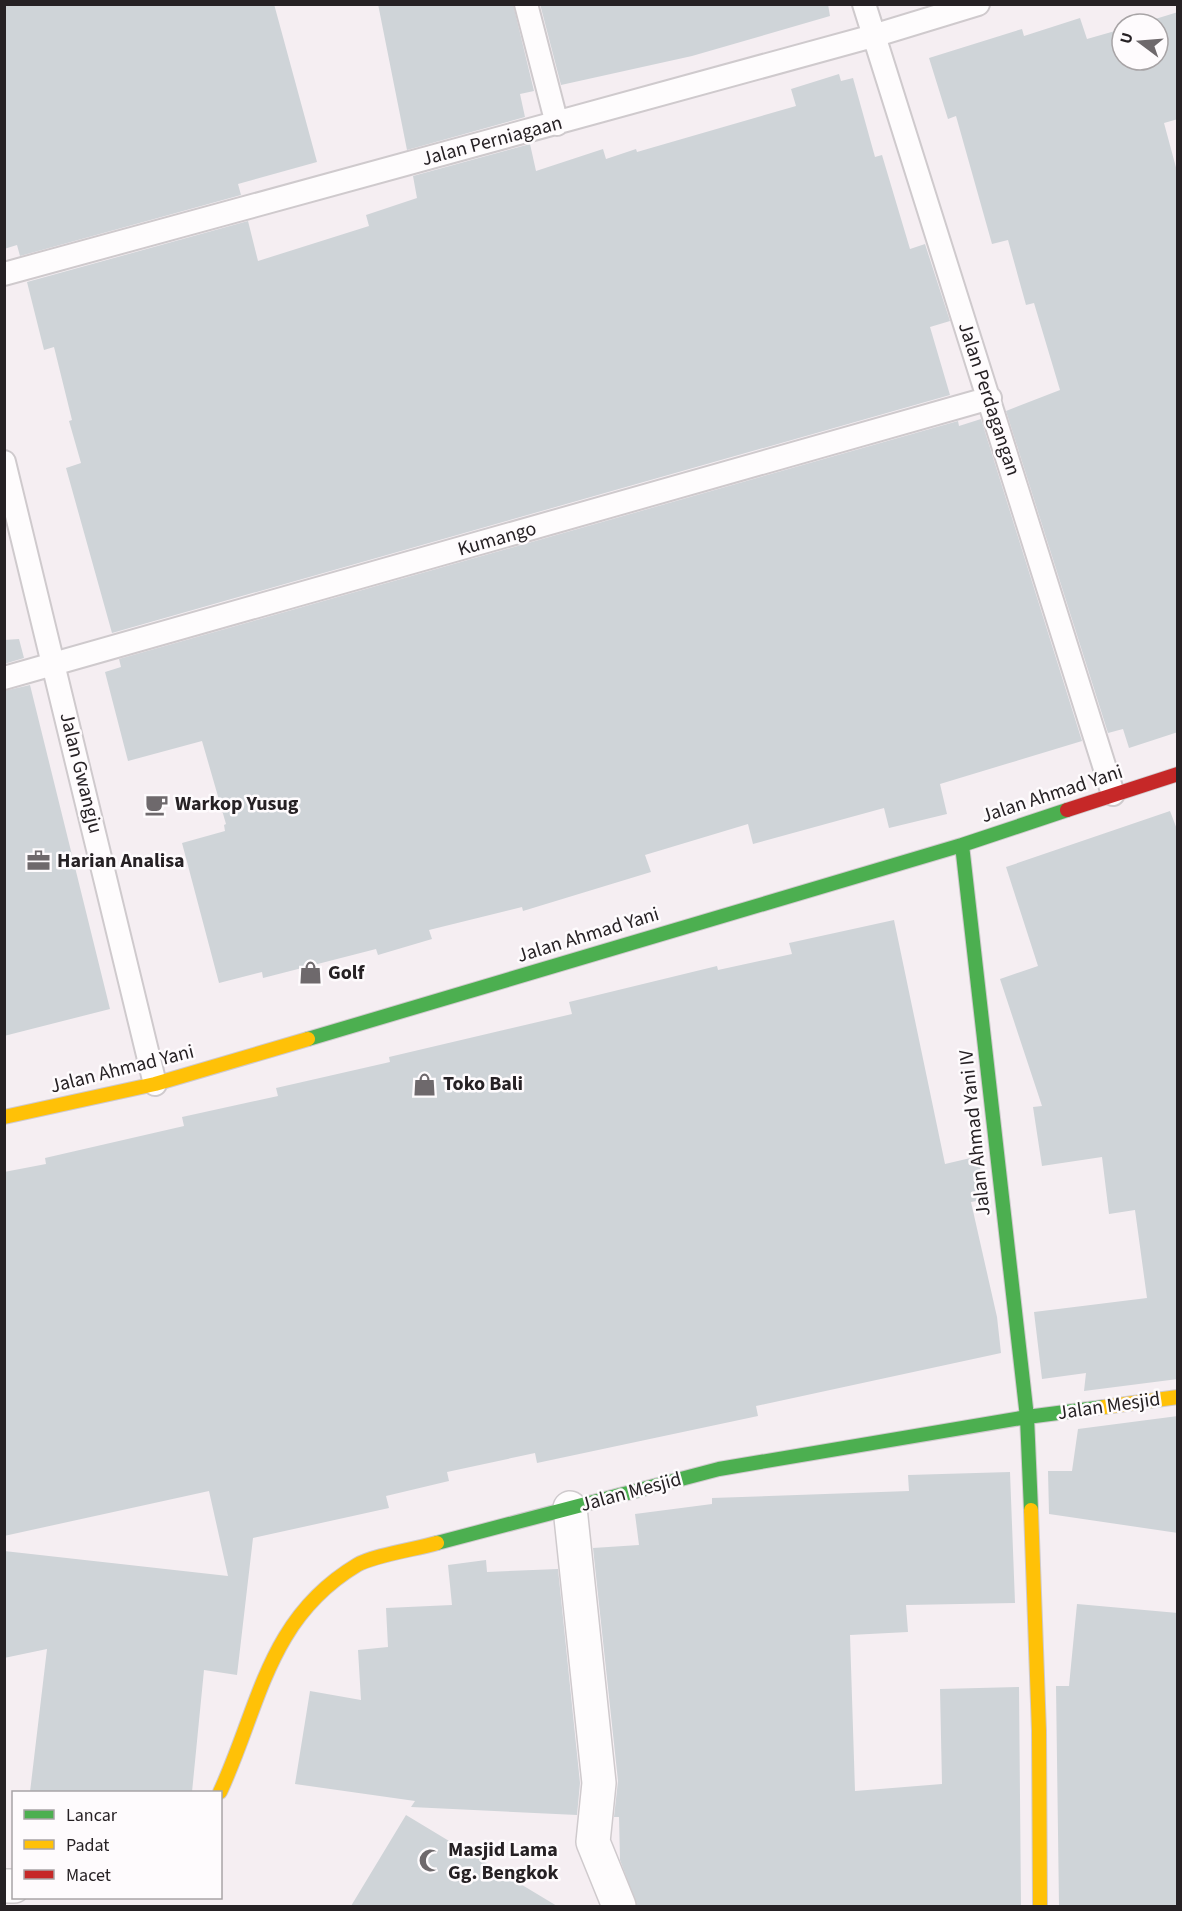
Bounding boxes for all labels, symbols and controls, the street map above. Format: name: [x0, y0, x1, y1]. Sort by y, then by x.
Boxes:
north arrow: [1110, 12, 1170, 72]
text: U: [1115, 30, 1139, 46]
street label: Jalan Perniagaan: [419, 109, 565, 173]
street label: Jalan Perdagangan: [951, 319, 1027, 479]
street label: Kumango: [454, 514, 540, 564]
street label: Jalan Gwangju: [52, 709, 110, 837]
street label: Jalan Ahmad Yani: [978, 758, 1126, 830]
place label: Warkop Yusug: [175, 790, 299, 818]
cafe icon: Warkop Yusug: [144, 791, 170, 817]
place label: Harian Analisa: [57, 847, 185, 875]
office icon: Harian Analisa: [26, 848, 52, 874]
street label: Jalan Ahmad Yani: [513, 900, 663, 970]
place label: Golf: [328, 959, 366, 987]
shop icon: Golf: [297, 960, 323, 986]
street label: Jalan Ahmad Yani: [47, 1038, 197, 1100]
street label: Jalan Ahmad Yani IV: [952, 1048, 998, 1217]
place label: Toko Bali: [443, 1070, 523, 1098]
shop icon: Toko Bali: [412, 1071, 438, 1097]
street label: Jalan Mesjid: [1056, 1385, 1162, 1427]
street label: Jalan Mesjid: [577, 1465, 685, 1519]
legend: [12, 1791, 222, 1899]
text: Lancar: [66, 1803, 118, 1828]
text: Padat: [66, 1833, 109, 1858]
place label: Masjid Lama Gg. Bengkok: [448, 1836, 559, 1887]
mosque icon: Masjid Lama Gg. Bengkok: [417, 1848, 443, 1874]
text: Macet: [66, 1863, 111, 1888]

